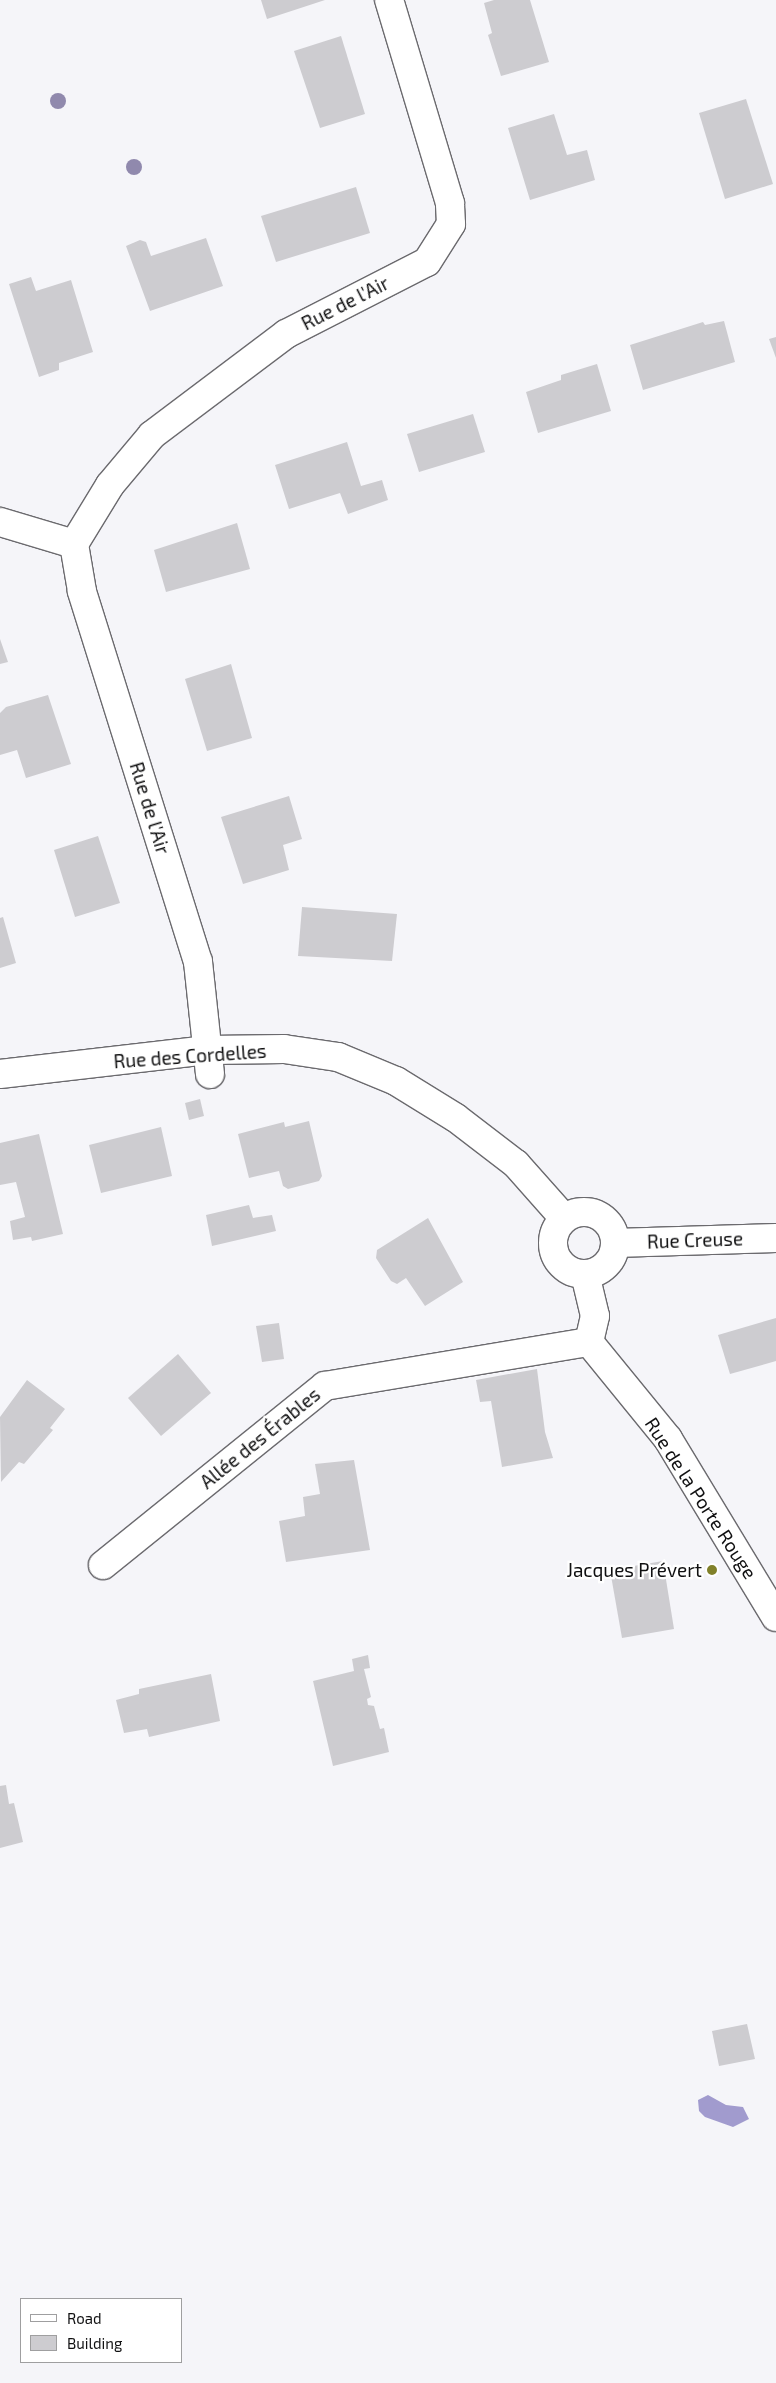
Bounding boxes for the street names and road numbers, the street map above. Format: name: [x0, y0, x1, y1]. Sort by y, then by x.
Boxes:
street label: Rue de l'Air: [297, 271, 393, 335]
street label: Rue de l'Air: [125, 759, 175, 857]
street label: Rue des Cordelles: [113, 1039, 267, 1073]
street label: Rue Creuse: [647, 1227, 743, 1253]
street label: Allée des Érables: [195, 1383, 325, 1493]
street label: Rue de la Porte Rouge: [640, 1413, 762, 1583]

